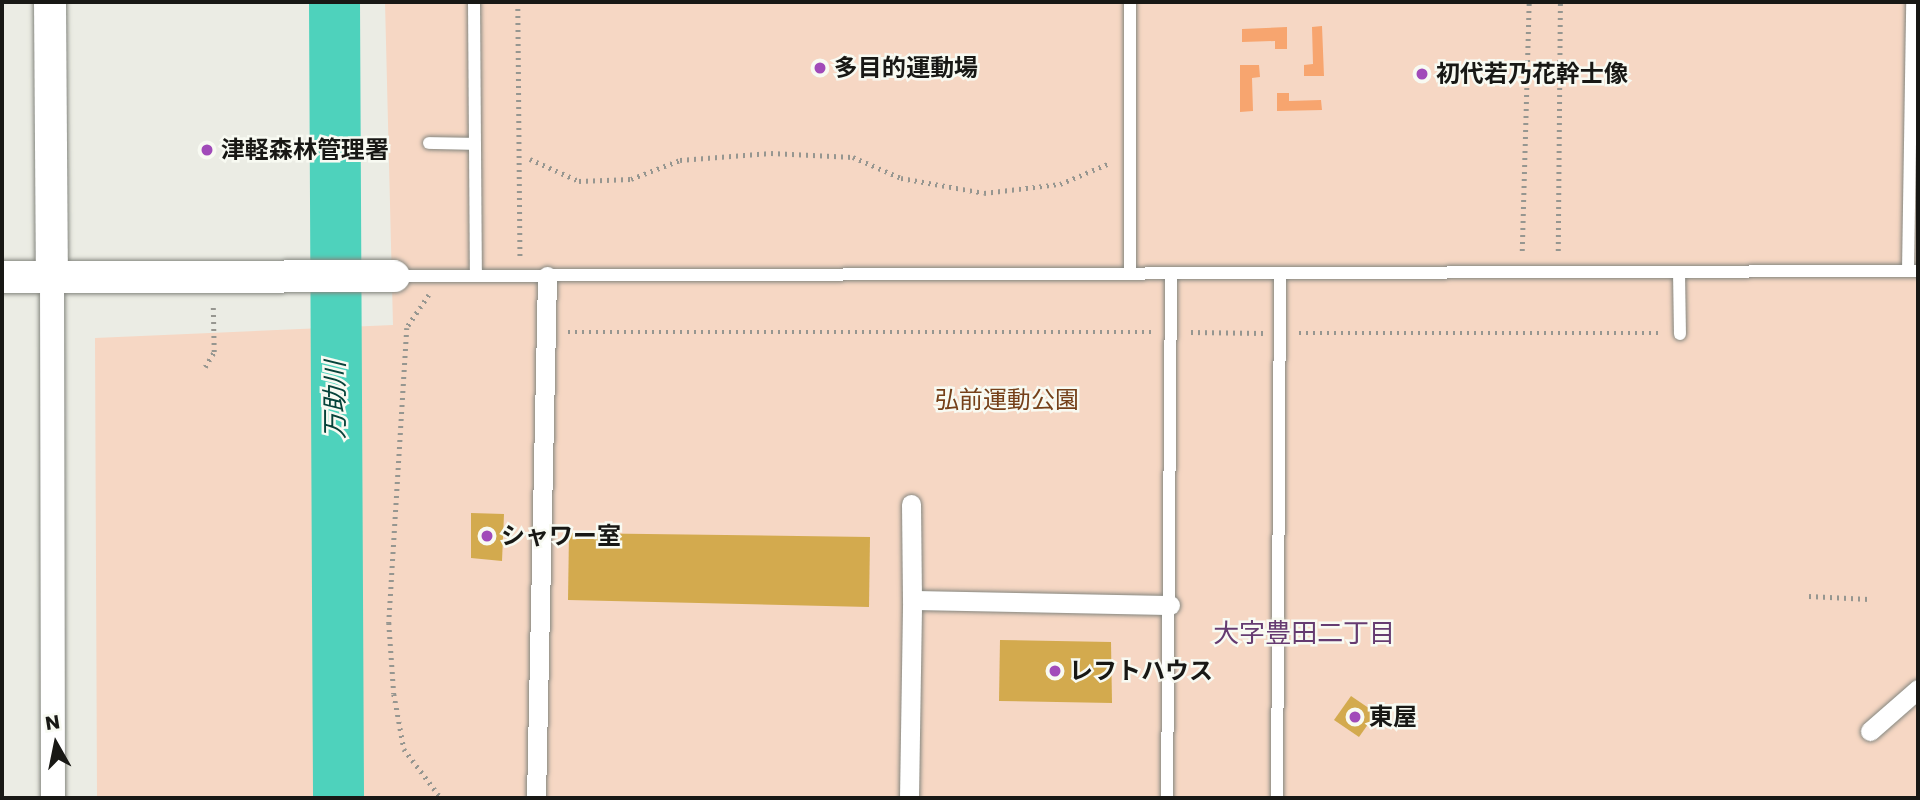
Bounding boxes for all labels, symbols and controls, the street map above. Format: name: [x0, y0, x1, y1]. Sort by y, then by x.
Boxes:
place label: 多目的運動場: [834, 54, 978, 82]
marker: 多目的運動場: [812, 60, 828, 76]
place label: 初代若乃花幹士像: [1436, 60, 1628, 88]
marker: 初代若乃花幹士像: [1414, 66, 1430, 82]
place label: 津軽森林管理署: [221, 136, 389, 164]
marker: 津軽森林管理署: [199, 142, 215, 158]
water label: 万助川: [320, 361, 352, 439]
park label: 弘前運動公園: [935, 386, 1079, 414]
place label: シャワー室: [501, 522, 621, 550]
marker: シャワー室: [479, 528, 495, 544]
district label: 大字豊田二丁目: [1213, 618, 1395, 650]
place label: レフトハウス: [1069, 657, 1213, 685]
marker: レフトハウス: [1047, 663, 1063, 679]
place label: 東屋: [1369, 703, 1417, 731]
text: N: [43, 708, 62, 737]
north arrow: [21, 709, 91, 779]
marker: 東屋: [1347, 709, 1363, 725]

